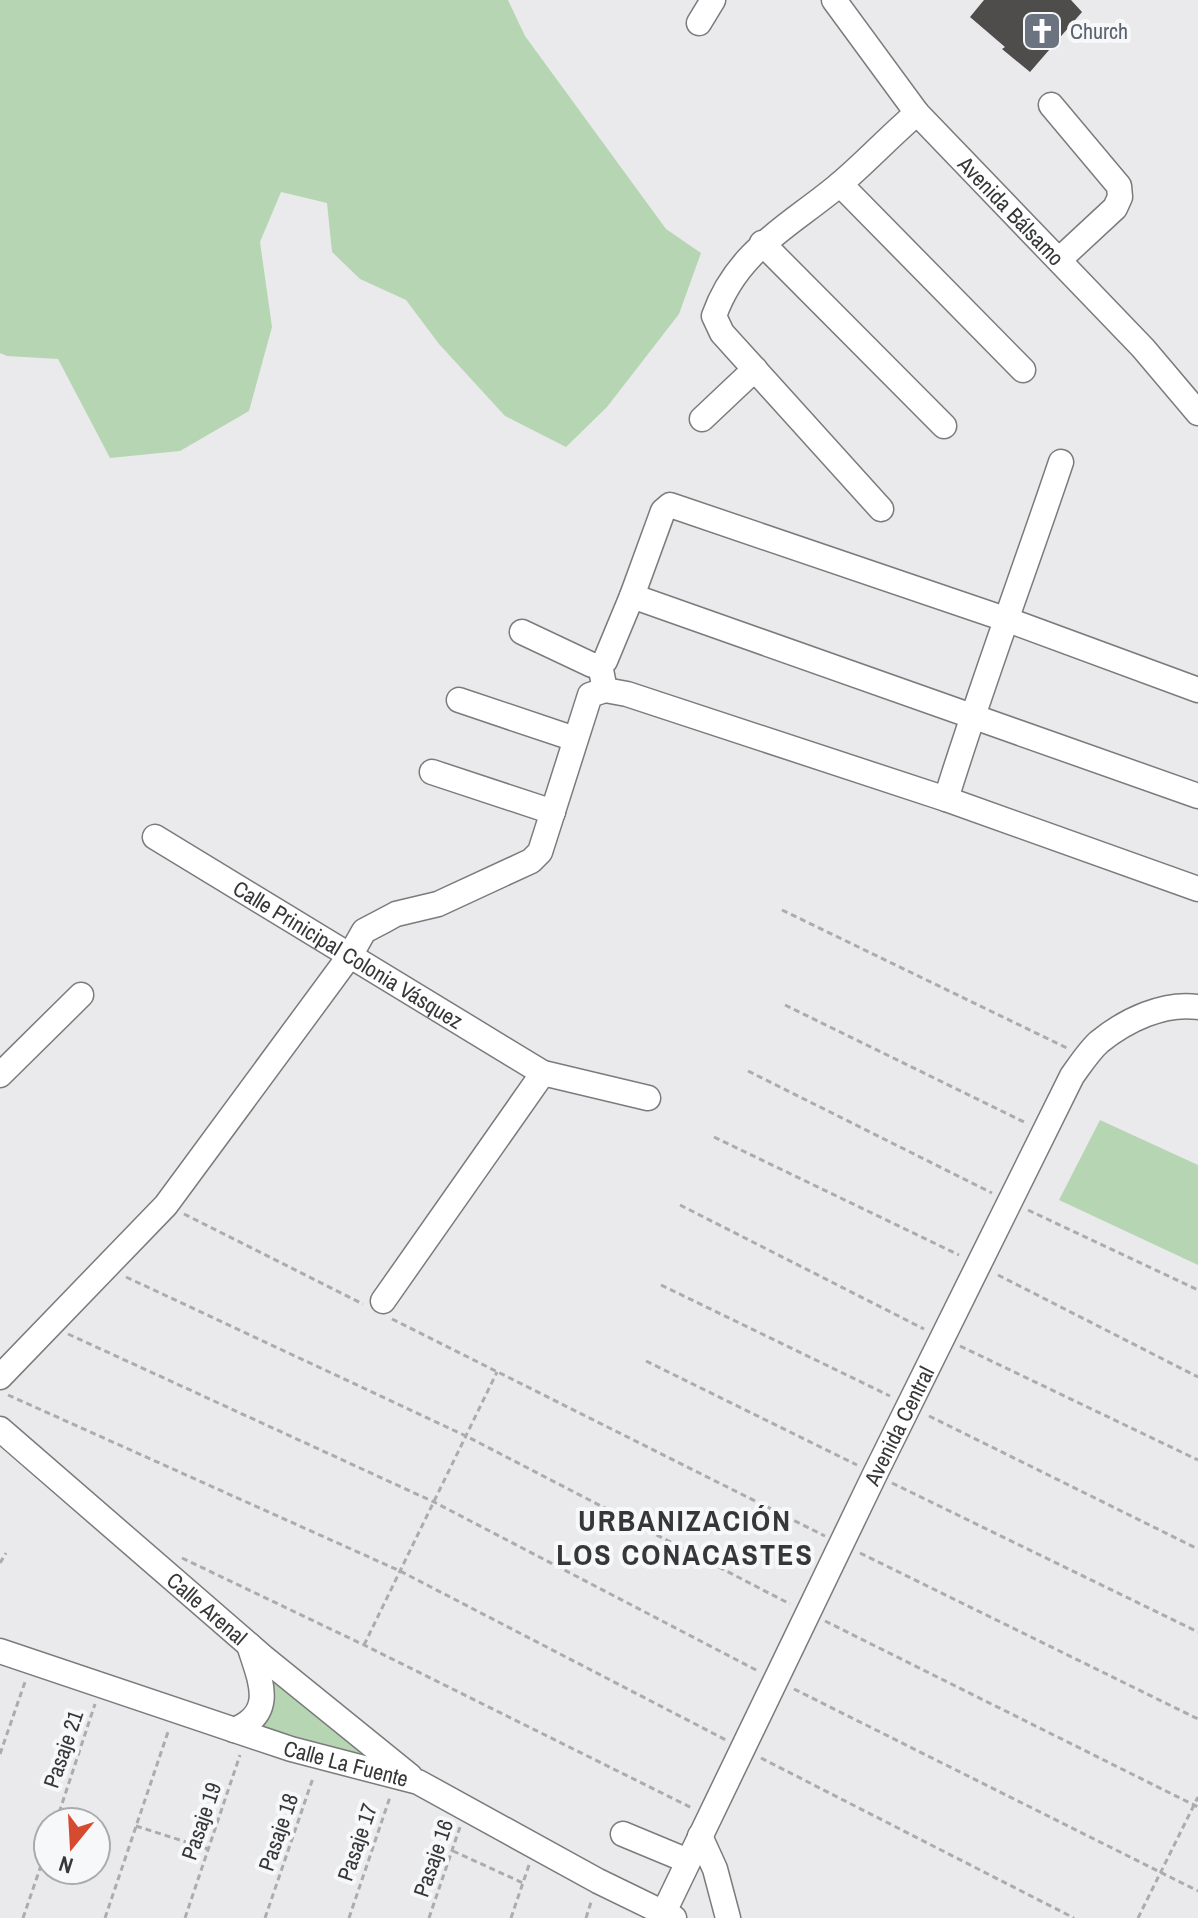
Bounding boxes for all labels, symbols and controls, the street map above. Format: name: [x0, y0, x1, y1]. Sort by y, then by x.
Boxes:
church icon: Church: [1021, 10, 1063, 52]
place label: Church: [1070, 16, 1128, 46]
street label: Avenida Bálsamo: [951, 149, 1071, 272]
street label: Calle Prinicipal Colonia Vásquez: [228, 873, 469, 1036]
street label: Avenida Central: [856, 1361, 941, 1491]
district label: URBANIZACIÓN LOS CONACASTES: [556, 1500, 814, 1574]
street label: Calle Arenal: [160, 1565, 254, 1652]
street label: Pasaje 21: [36, 1706, 90, 1792]
street label: Calle La Fuente: [280, 1733, 412, 1794]
street label: Pasaje 19: [174, 1778, 228, 1864]
street label: Pasaje 18: [251, 1789, 305, 1875]
street label: Pasaje 17: [330, 1799, 384, 1885]
north arrow: [32, 1806, 112, 1886]
street label: Pasaje 16: [406, 1815, 460, 1901]
text: N: [55, 1849, 77, 1881]

